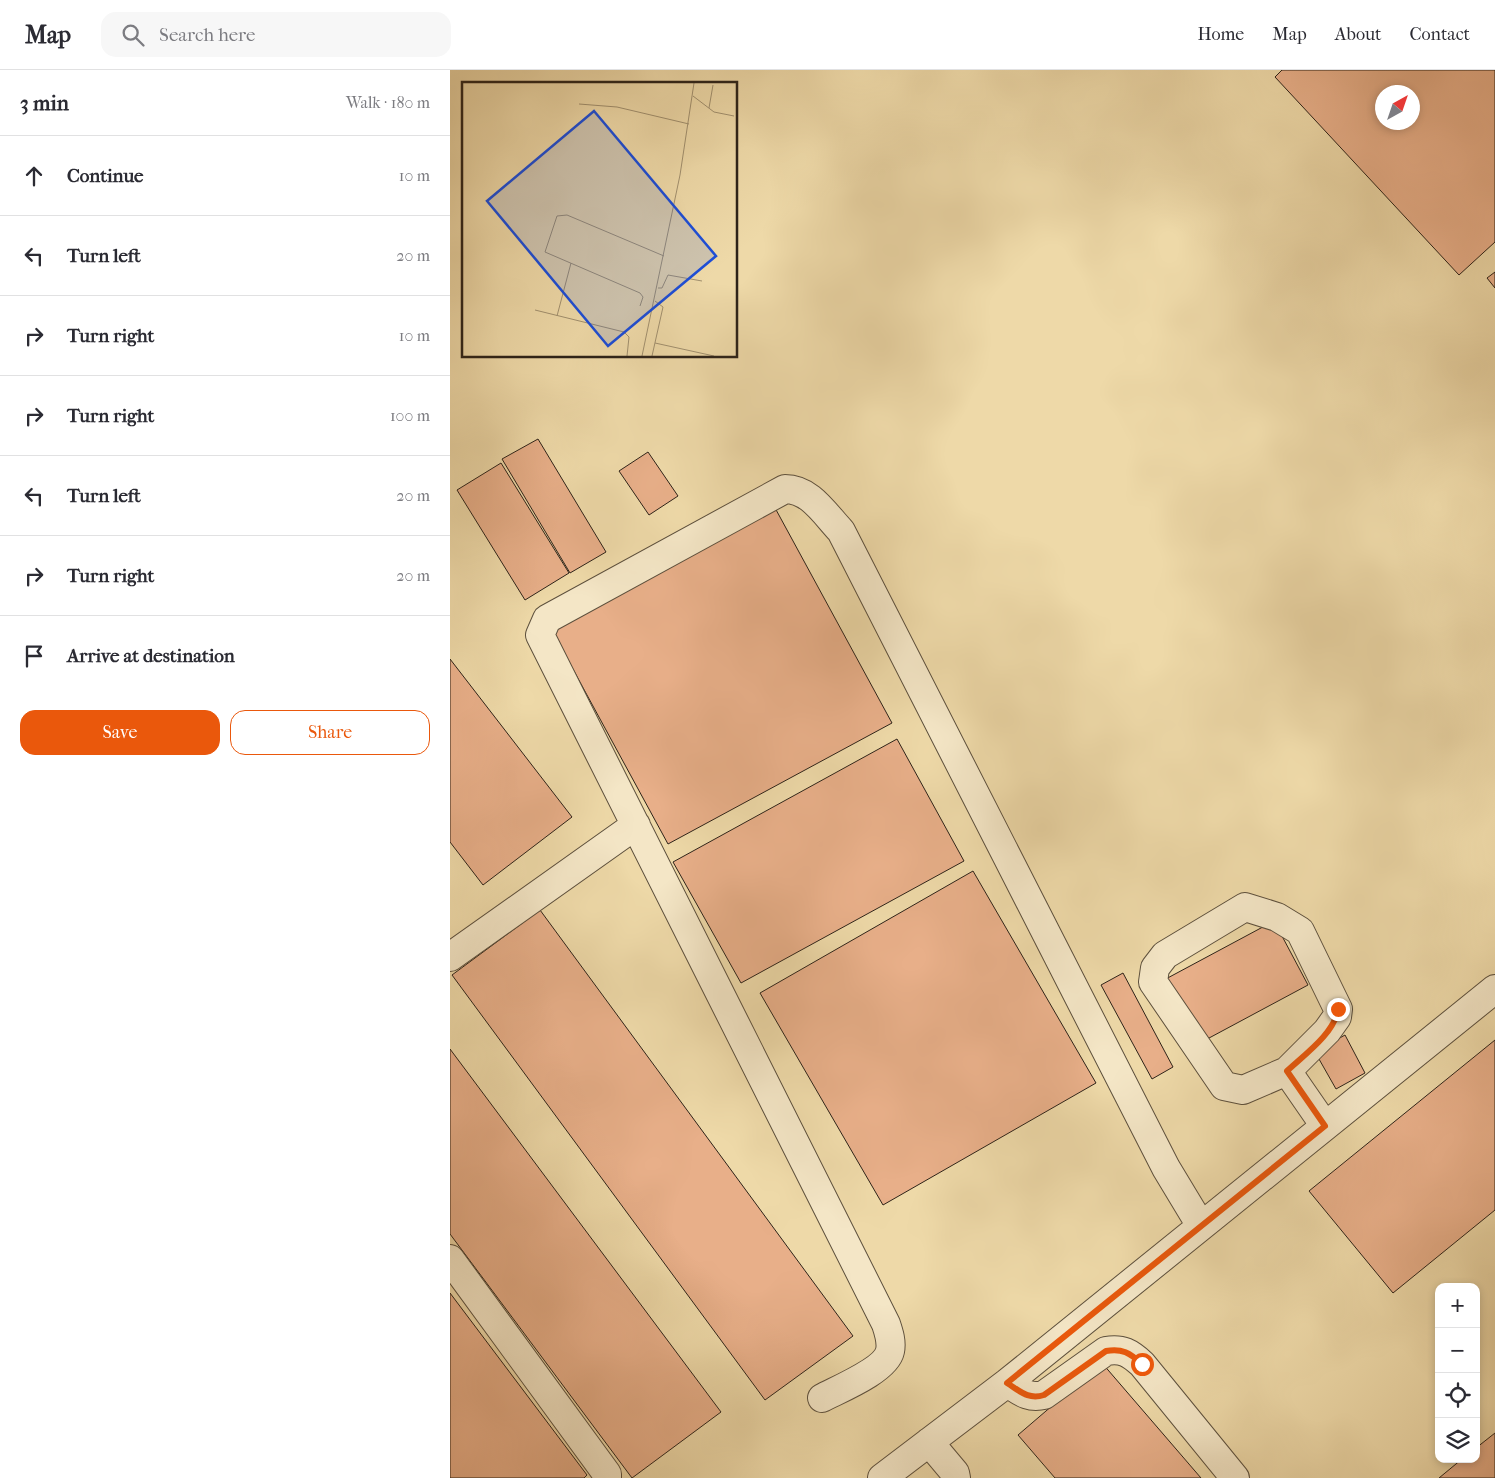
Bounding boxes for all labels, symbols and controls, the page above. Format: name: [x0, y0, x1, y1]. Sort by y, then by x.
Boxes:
search box: [101, 12, 451, 57]
text: Map: [25, 21, 71, 49]
icon: search: [119, 21, 147, 49]
text: Search here: [159, 24, 255, 46]
text: Home: [1197, 24, 1244, 45]
text: Map: [1272, 24, 1307, 45]
text: About: [1335, 24, 1381, 45]
text: Contact: [1409, 24, 1470, 45]
inset map: [462, 82, 738, 358]
north arrow: [1375, 85, 1420, 130]
text: 3 min: [20, 91, 69, 115]
text: Walk · 180 m: [346, 93, 430, 112]
icon: ahead: [20, 162, 48, 190]
text: Continue: [67, 165, 143, 187]
text: 10 m: [399, 166, 430, 185]
icon: left: [20, 242, 48, 270]
text: Turn left: [67, 245, 141, 267]
text: 20 m: [396, 246, 430, 265]
icon: right: [20, 322, 48, 350]
text: Turn right: [67, 325, 154, 347]
text: 10 m: [399, 326, 430, 345]
icon: right: [20, 402, 48, 430]
text: Turn right: [67, 405, 154, 427]
text: 100 m: [390, 406, 430, 425]
icon: left: [20, 482, 48, 510]
text: Turn left: [67, 485, 141, 507]
text: 20 m: [396, 486, 430, 505]
icon: right: [20, 562, 48, 590]
text: Turn right: [67, 565, 154, 587]
text: 20 m: [396, 566, 430, 585]
icon: arrive: [20, 642, 48, 670]
text: Arrive at destination: [67, 645, 235, 667]
button: Save: [20, 710, 220, 755]
button: Share: [230, 710, 430, 755]
route end: [1327, 998, 1350, 1021]
map controls: [1435, 1283, 1480, 1463]
button: +: [1435, 1283, 1480, 1328]
button: −: [1435, 1328, 1480, 1373]
route start: [1131, 1353, 1154, 1376]
button: locate: [1435, 1373, 1480, 1418]
button: layers: [1435, 1418, 1480, 1463]

